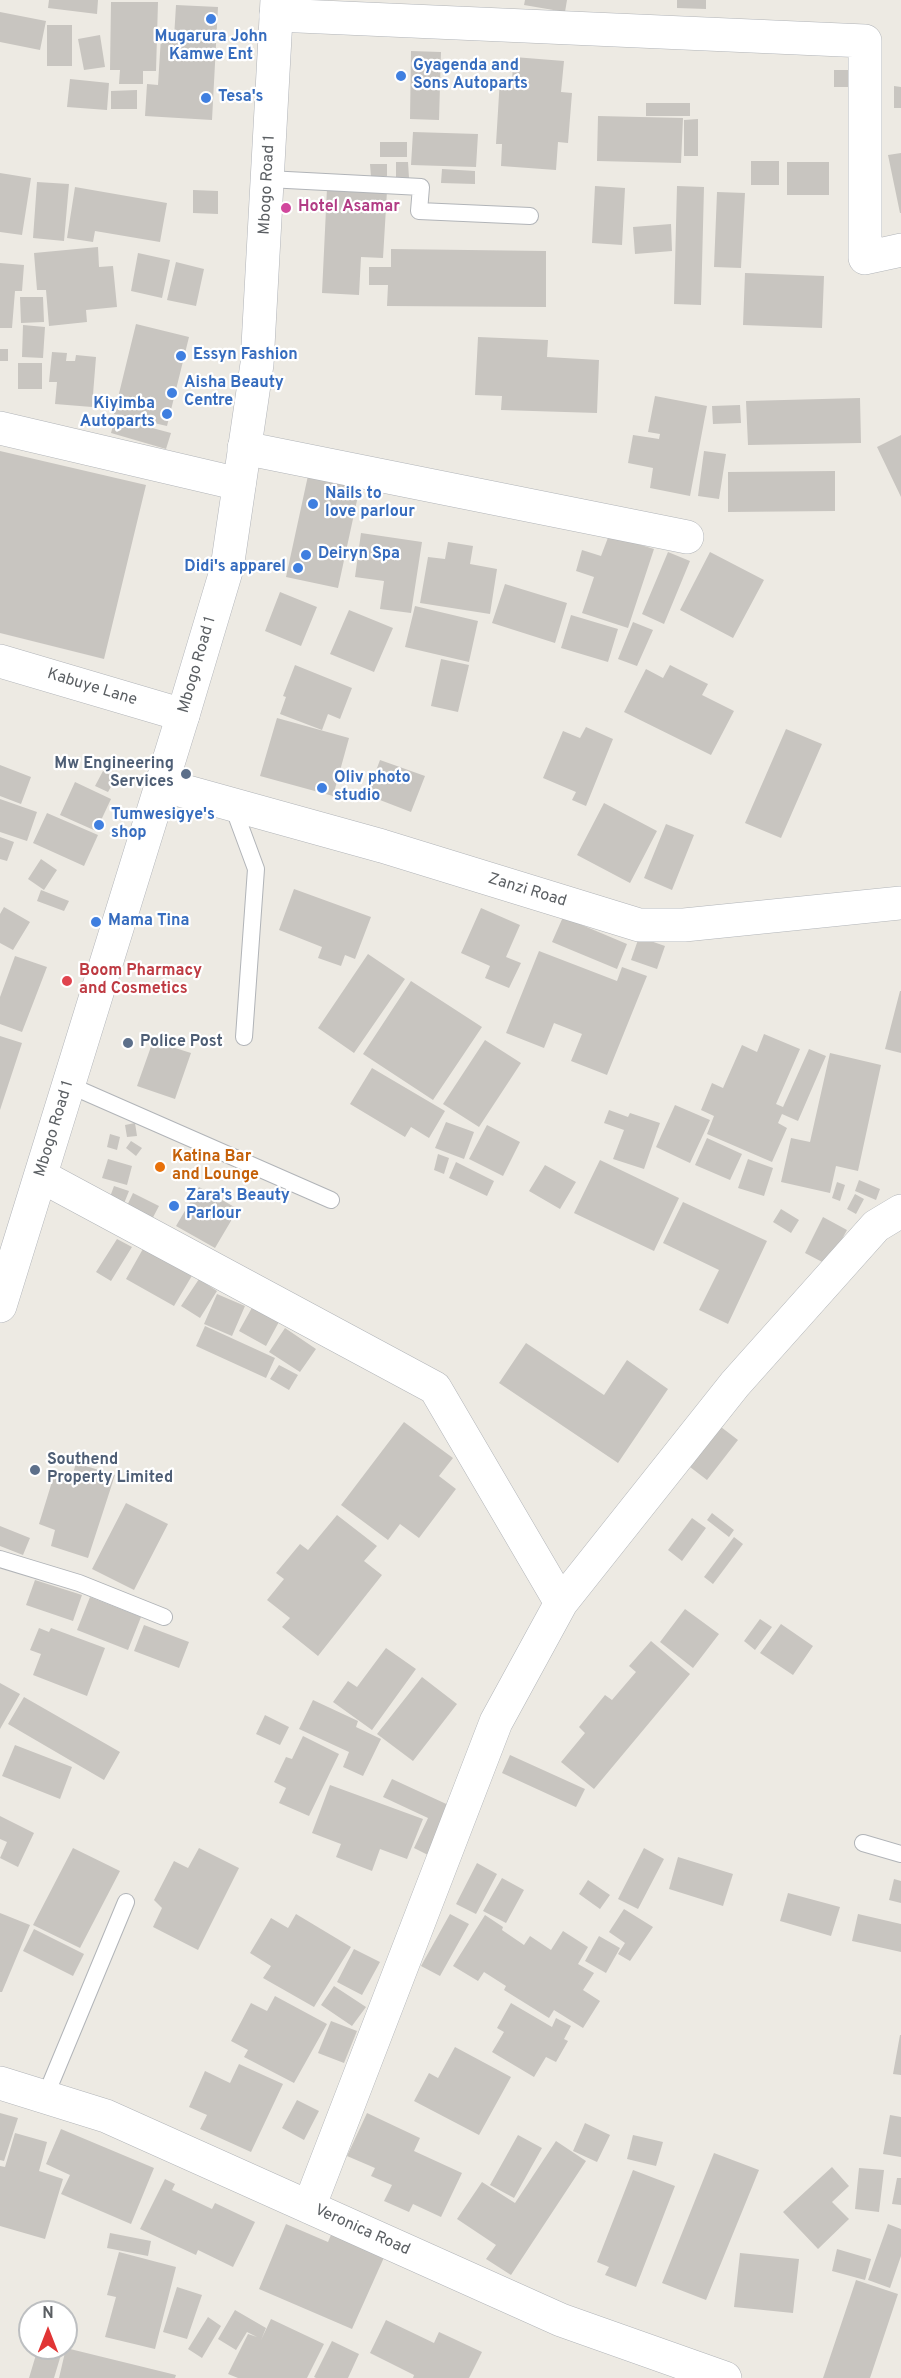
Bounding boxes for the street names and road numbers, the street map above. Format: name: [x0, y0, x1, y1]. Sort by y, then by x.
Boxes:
street label: Mbogo Road 1: [256, 135, 280, 235]
street label: Mbogo Road 1: [175, 614, 221, 716]
street label: Kabuye Lane: [45, 665, 139, 711]
street label: Zanzi Road: [485, 870, 569, 912]
street label: Mbogo Road 1: [31, 1079, 79, 1179]
street label: Veronica Road: [311, 2201, 413, 2261]

